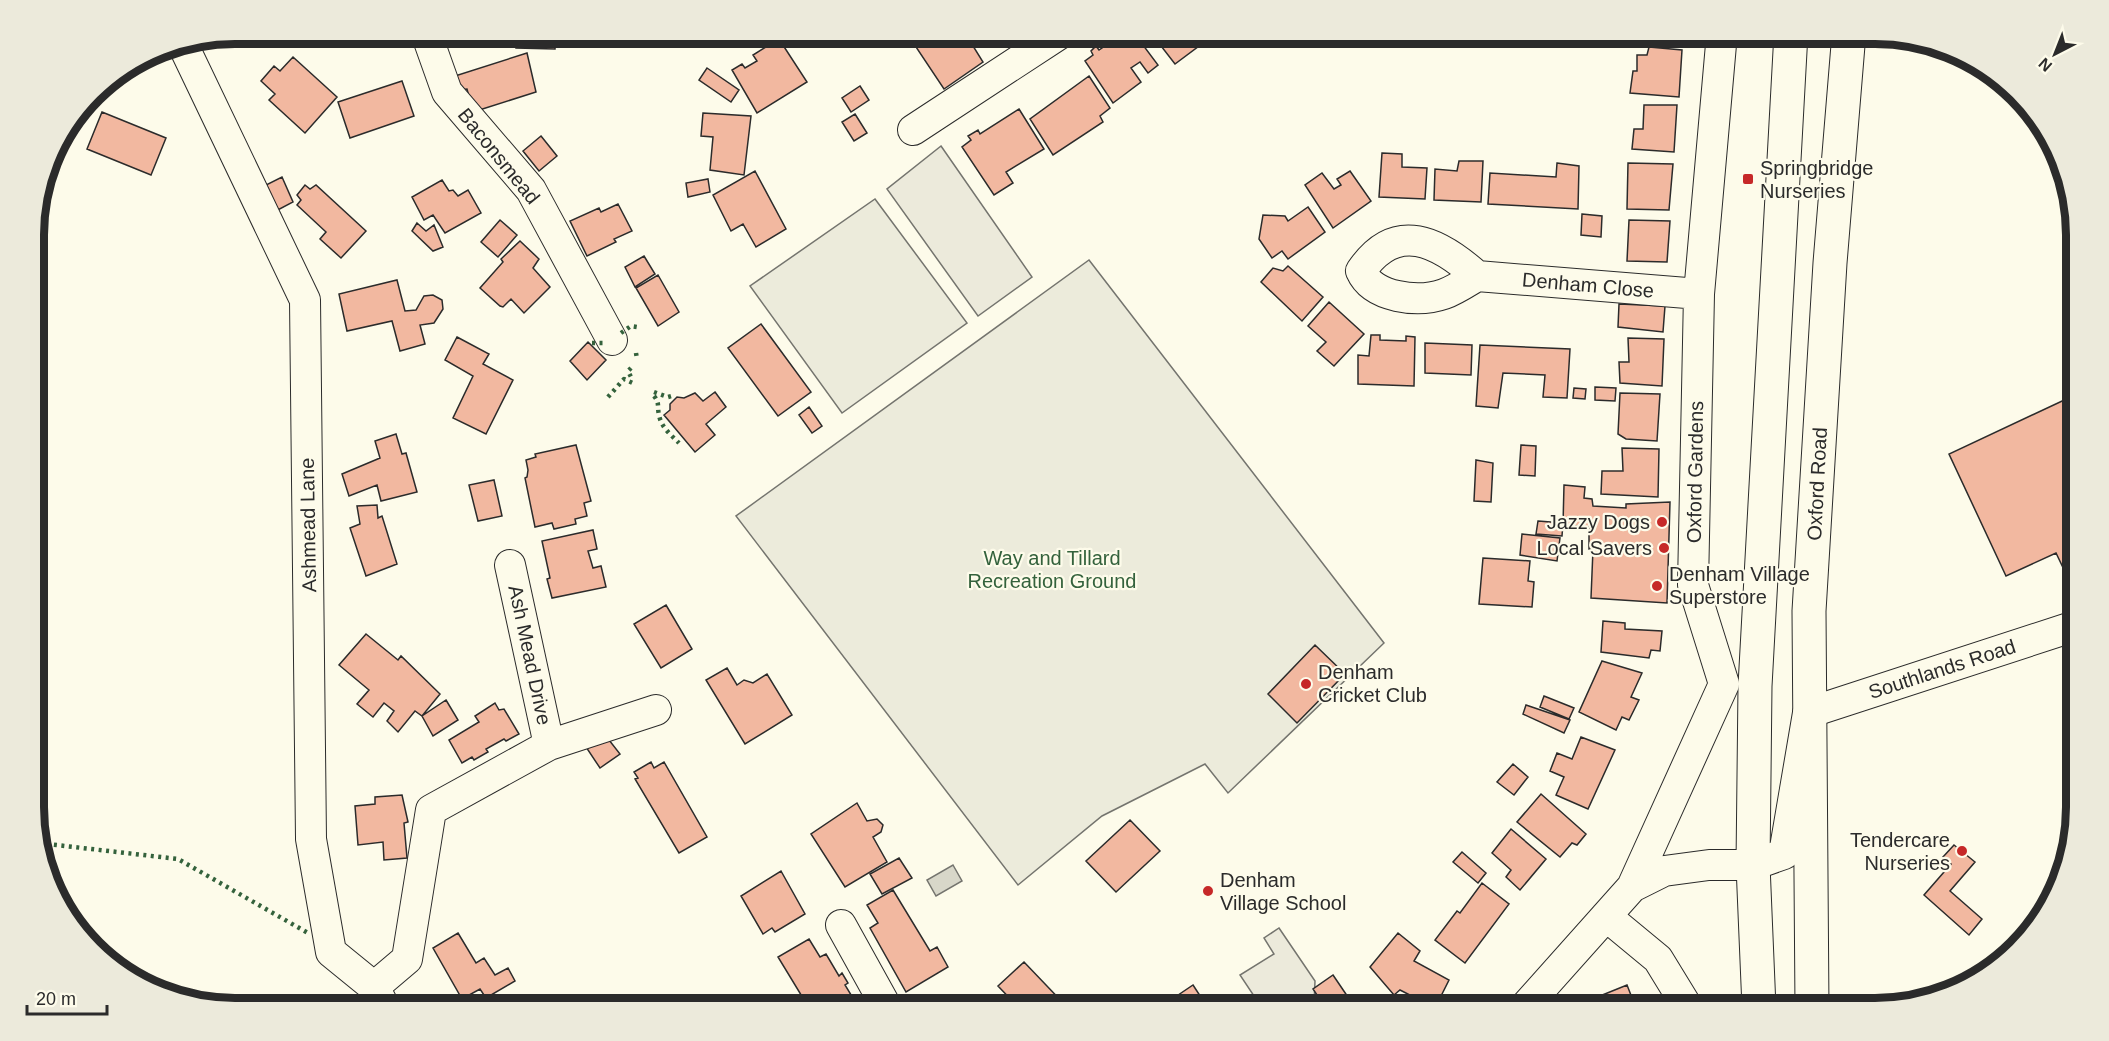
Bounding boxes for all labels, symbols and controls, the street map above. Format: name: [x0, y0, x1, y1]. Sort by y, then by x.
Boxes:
north arrow: [2025, 24, 2085, 84]
text: N: [2035, 55, 2055, 75]
street label: Baconsmead: [454, 104, 544, 208]
place label: Springbridge Nurseries: [1760, 157, 1873, 202]
marker: Springbridge Nurseries: [1741, 172, 1755, 186]
street label: Denham Close: [1521, 268, 1655, 302]
street label: Oxford Gardens: [1683, 401, 1707, 543]
street label: Oxford Road: [1803, 427, 1831, 541]
street label: Ashmead Lane: [296, 458, 320, 592]
place label: Jazzy Dogs: [1547, 511, 1650, 533]
marker: Jazzy Dogs: [1655, 515, 1669, 529]
place label: Local Savers: [1536, 537, 1652, 559]
marker: Local Savers: [1657, 541, 1671, 555]
park label: Way and Tillard Recreation Ground: [968, 547, 1136, 592]
place label: Denham Village Superstore: [1669, 563, 1810, 608]
marker: Denham Village Superstore: [1650, 579, 1664, 593]
street label: Ash Mead Drive: [504, 583, 556, 727]
street label: Southlands Road: [1866, 635, 2018, 703]
place label: Denham Cricket Club: [1318, 661, 1427, 706]
marker: Denham Cricket Club: [1299, 677, 1313, 691]
place label: Tendercare Nurseries: [1850, 829, 1950, 874]
marker: Tendercare Nurseries: [1955, 844, 1969, 858]
place label: Denham Village School: [1220, 869, 1346, 914]
marker: Denham Village School: [1201, 884, 1215, 898]
scale bar: [27, 978, 106, 1016]
text: 20 m: [36, 989, 76, 1009]

